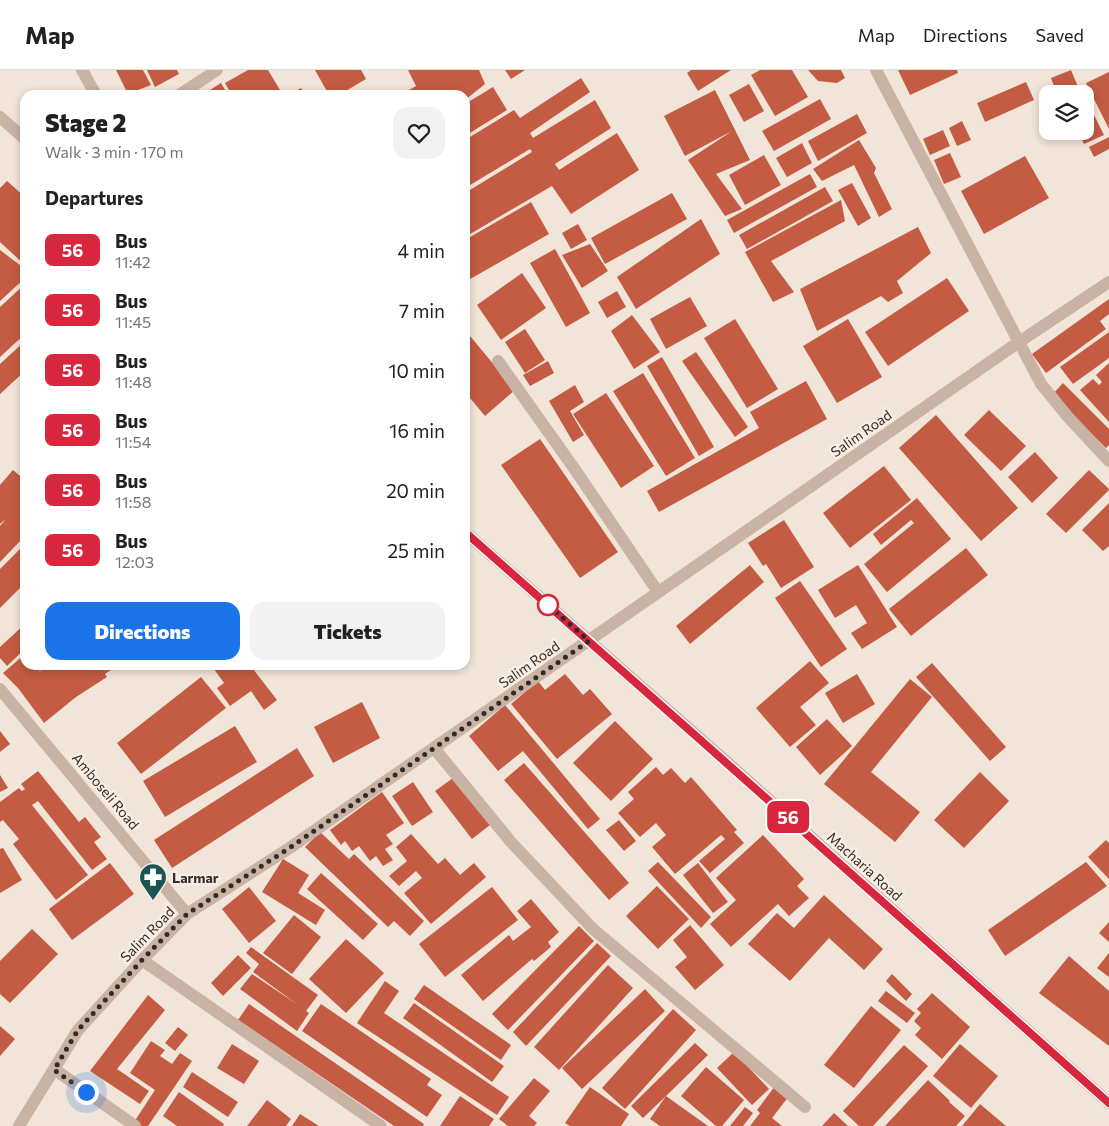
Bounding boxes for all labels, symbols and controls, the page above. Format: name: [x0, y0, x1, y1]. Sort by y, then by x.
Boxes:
text: Map: [25, 20, 75, 49]
text: Map: [858, 24, 895, 46]
text: Directions: [923, 24, 1007, 46]
text: Saved: [1035, 24, 1084, 46]
map controls: [1039, 85, 1094, 140]
button: layers: [1039, 85, 1094, 140]
button: heart: [393, 107, 445, 159]
text: Stage 2: [45, 108, 126, 137]
text: Walk · 3 min · 170 m: [45, 142, 184, 161]
text: Departures: [45, 186, 143, 209]
text: Bus: [115, 229, 147, 252]
text: 56: [62, 239, 83, 261]
text: 4 min: [398, 239, 445, 262]
text: 11:42: [115, 252, 151, 271]
text: Bus: [115, 289, 147, 312]
text: 56: [62, 299, 83, 321]
text: 7 min: [399, 299, 445, 322]
text: 11:45: [115, 312, 151, 331]
text: Bus: [115, 349, 147, 372]
text: 56: [62, 359, 83, 381]
text: 10 min: [388, 359, 445, 382]
text: 11:48: [115, 372, 152, 391]
street label: Salim Road: [827, 406, 895, 460]
text: Bus: [115, 409, 147, 432]
text: 56: [62, 419, 83, 441]
text: 16 min: [389, 419, 445, 442]
text: 11:54: [115, 432, 151, 451]
text: Bus: [115, 469, 147, 492]
text: 56: [62, 479, 83, 501]
text: 20 min: [386, 479, 445, 502]
text: 11:58: [115, 492, 151, 511]
text: Bus: [115, 529, 147, 552]
text: 56: [62, 539, 83, 561]
text: 25 min: [388, 539, 445, 562]
text: 12:03: [115, 552, 154, 571]
unlabelled marker: [537, 594, 559, 616]
button: Directions: [45, 602, 240, 660]
button: Tickets: [250, 602, 445, 660]
street label: Salim Road: [495, 637, 563, 691]
street label: Amboseli Road: [69, 749, 143, 833]
line badge: 56: [766, 801, 810, 833]
text: 56: [777, 806, 799, 828]
street label: Macharia Road: [824, 828, 906, 904]
pharmacy icon: Larmar: [138, 862, 168, 901]
place label: Larmar: [172, 869, 219, 886]
street label: Salim Road: [116, 903, 178, 965]
your location: [74, 1080, 99, 1105]

